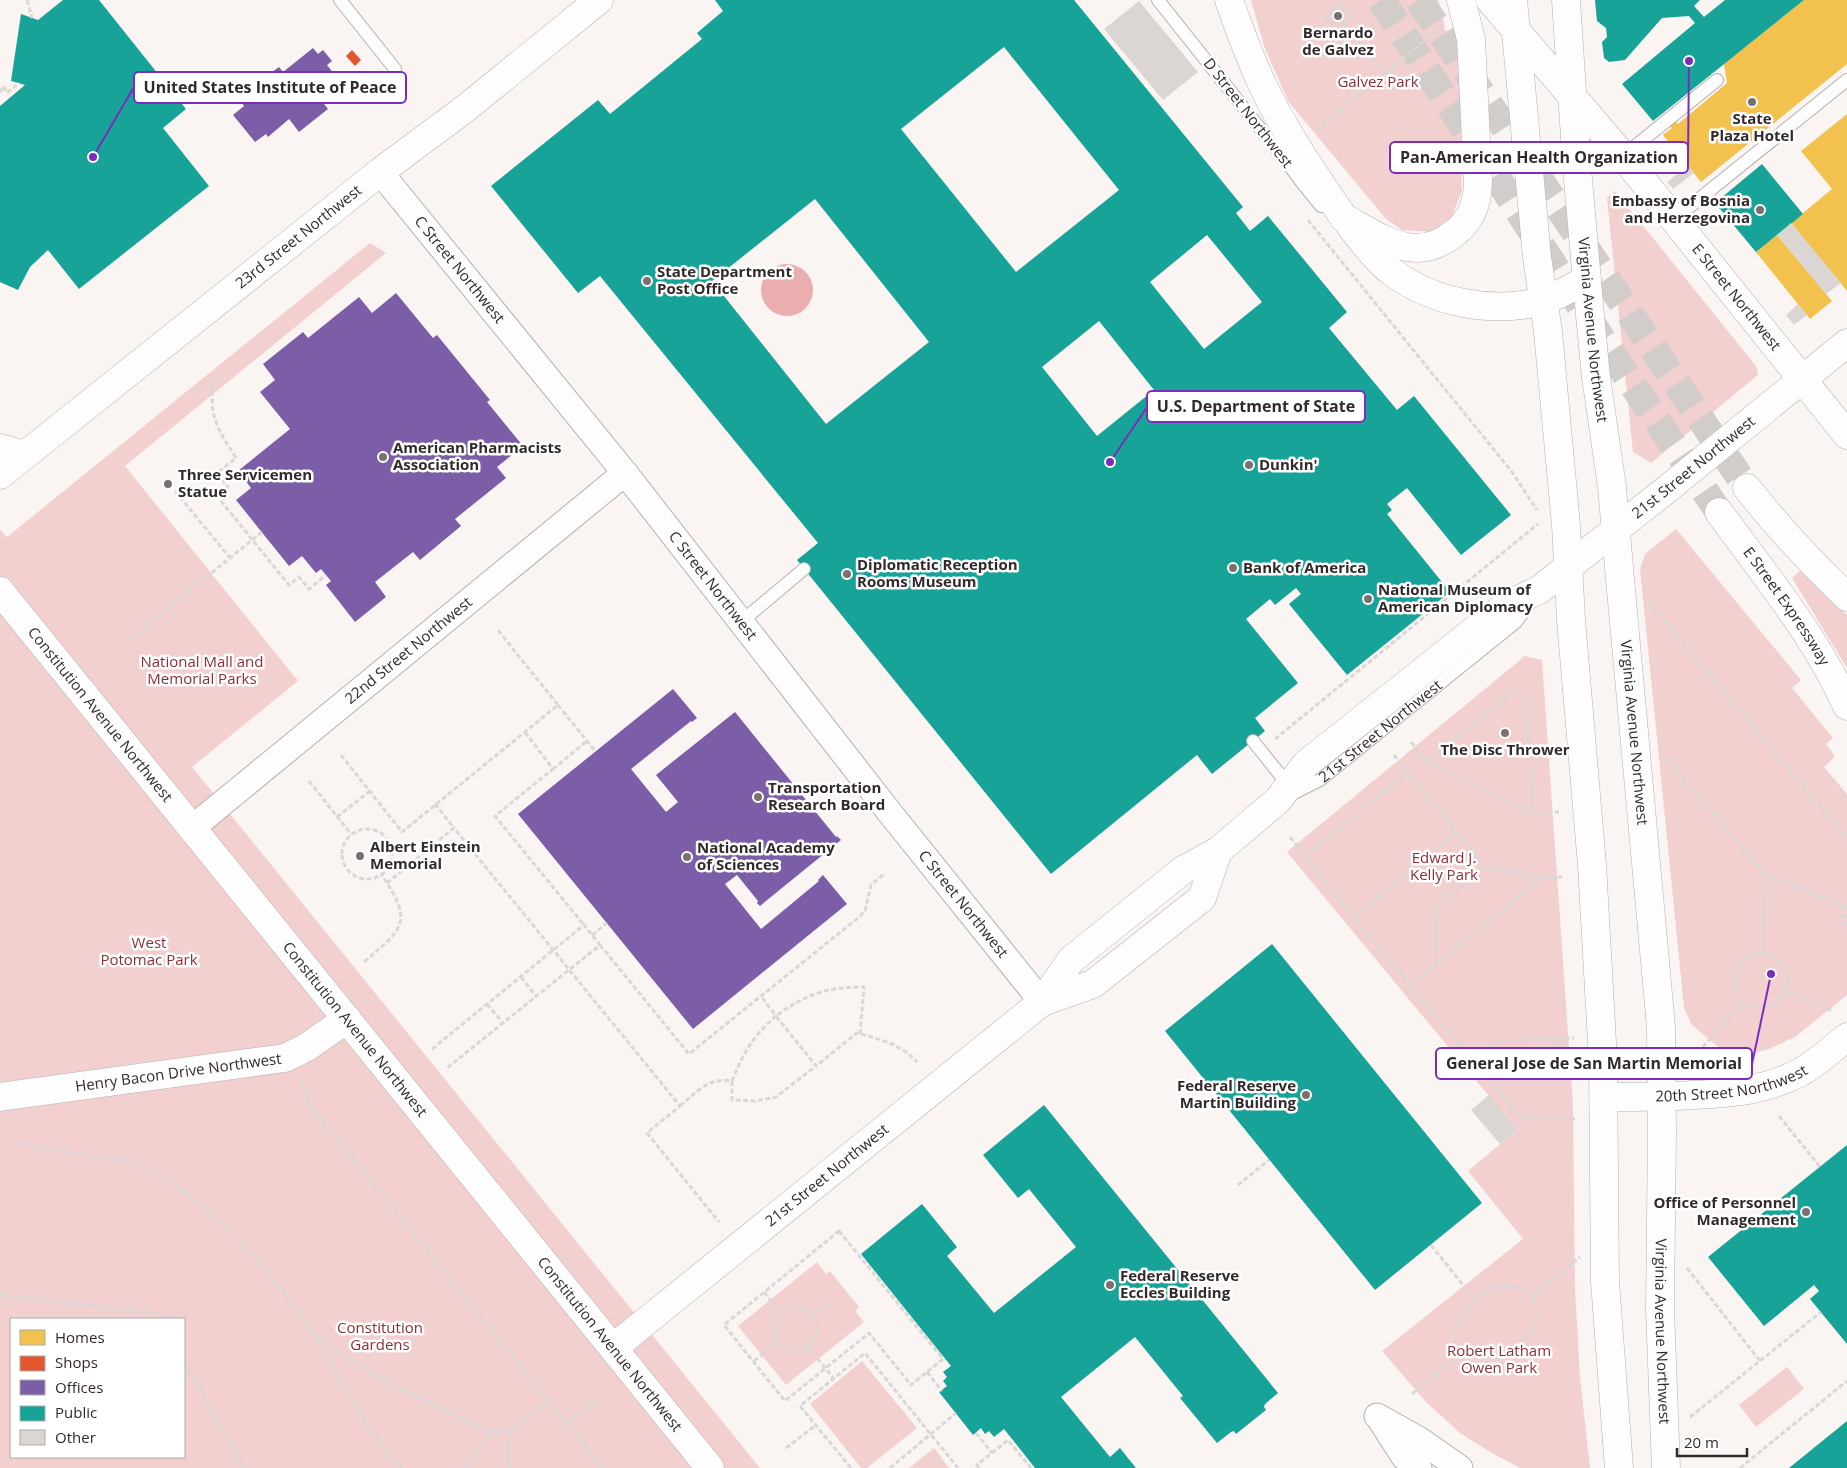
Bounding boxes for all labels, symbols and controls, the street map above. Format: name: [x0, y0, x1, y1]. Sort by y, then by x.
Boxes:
marker: Bernardo de Galvez: [1332, 10, 1344, 22]
place label: Bernardo de Galvez: [1302, 22, 1374, 59]
street label: D Street Northwest: [1200, 53, 1298, 171]
park label: Galvez Park: [1337, 71, 1419, 91]
callout: United States Institute of Peace: [134, 72, 406, 103]
text: United States Institute of Peace: [144, 76, 396, 98]
marker: State Plaza Hotel: [1746, 96, 1758, 108]
place label: State Plaza Hotel: [1710, 108, 1794, 145]
callout: Pan-American Health Organization: [1390, 142, 1688, 173]
text: Pan-American Health Organization: [1400, 146, 1678, 168]
street label: 23rd Street Northwest: [231, 180, 365, 292]
place label: Embassy of Bosnia and Herzegovina: [1612, 190, 1750, 227]
marker: Embassy of Bosnia and Herzegovina: [1754, 204, 1766, 216]
street label: C Street Northwest: [411, 211, 510, 327]
street label: Virginia Avenue Northwest: [1574, 236, 1613, 424]
street label: E Street Northwest: [1688, 239, 1786, 354]
place label: State Department Post Office: [657, 261, 792, 298]
marker: State Department Post Office: [641, 275, 653, 287]
callout: U.S. Department of State: [1147, 391, 1365, 422]
text: U.S. Department of State: [1157, 395, 1355, 417]
street label: 21st Street Northwest: [1627, 411, 1759, 522]
place label: American Pharmacists Association: [393, 437, 562, 474]
marker: American Pharmacists Association: [377, 451, 389, 463]
place label: Dunkin': [1259, 454, 1318, 474]
marker: Dunkin': [1243, 459, 1255, 471]
place label: Three Servicemen Statue: [178, 464, 312, 501]
marker: Three Servicemen Statue: [162, 478, 174, 490]
street label: C Street Northwest: [665, 527, 762, 644]
street label: E Street Expressway: [1739, 542, 1835, 669]
place label: Diplomatic Reception Rooms Museum: [857, 554, 1018, 591]
place label: Bank of America: [1243, 557, 1366, 577]
marker: Bank of America: [1227, 562, 1239, 574]
marker: Diplomatic Reception Rooms Museum: [841, 568, 853, 580]
place label: National Museum of American Diplomacy: [1378, 579, 1533, 616]
street label: 22nd Street Northwest: [340, 592, 476, 708]
marker: National Museum of American Diplomacy: [1362, 593, 1374, 605]
street label: Constitution Avenue Northwest: [24, 622, 178, 806]
street label: Virginia Avenue Northwest: [1617, 639, 1653, 826]
park label: National Mall and Memorial Parks: [140, 651, 264, 688]
street label: 21st Street Northwest: [1314, 675, 1446, 786]
marker: The Disc Thrower: [1499, 727, 1511, 739]
place label: The Disc Thrower: [1440, 739, 1570, 759]
place label: Transportation Research Board: [768, 777, 885, 814]
marker: Transportation Research Board: [752, 791, 764, 803]
place label: Albert Einstein Memorial: [370, 836, 481, 873]
place label: National Academy of Sciences: [697, 837, 835, 874]
street label: C Street Northwest: [915, 845, 1013, 961]
park label: Edward J. Kelly Park: [1410, 847, 1478, 884]
marker: Albert Einstein Memorial: [354, 850, 366, 862]
marker: National Academy of Sciences: [681, 851, 693, 863]
park label: West Potomac Park: [100, 932, 198, 969]
street label: Constitution Avenue Northwest: [279, 937, 433, 1120]
street label: Henry Bacon Drive Northwest: [74, 1048, 283, 1096]
callout: General Jose de San Martin Memorial: [1436, 1048, 1752, 1079]
text: General Jose de San Martin Memorial: [1446, 1052, 1742, 1074]
street label: 20th Street Northwest: [1655, 1059, 1811, 1106]
place label: Federal Reserve Martin Building: [1177, 1075, 1297, 1112]
marker: Federal Reserve Martin Building: [1300, 1089, 1312, 1101]
street label: 21st Street Northwest: [761, 1119, 892, 1230]
place label: Office of Personnel Management: [1653, 1192, 1796, 1229]
marker: Office of Personnel Management: [1800, 1206, 1812, 1218]
street label: Virginia Avenue Northwest: [1651, 1238, 1675, 1425]
street label: Constitution Avenue Northwest: [534, 1252, 687, 1435]
place label: Federal Reserve Eccles Building: [1120, 1265, 1239, 1302]
marker: Federal Reserve Eccles Building: [1104, 1279, 1116, 1291]
park label: Constitution Gardens: [337, 1317, 423, 1354]
legend: [10, 1318, 185, 1458]
text: Homes: [55, 1327, 105, 1347]
park label: Robert Latham Owen Park: [1447, 1340, 1551, 1377]
text: Shops: [55, 1352, 98, 1372]
text: Offices: [55, 1377, 103, 1397]
text: Public: [55, 1402, 97, 1422]
scale bar: [1677, 1426, 1747, 1458]
text: Other: [55, 1427, 96, 1447]
text: 20 m: [1684, 1432, 1719, 1452]

